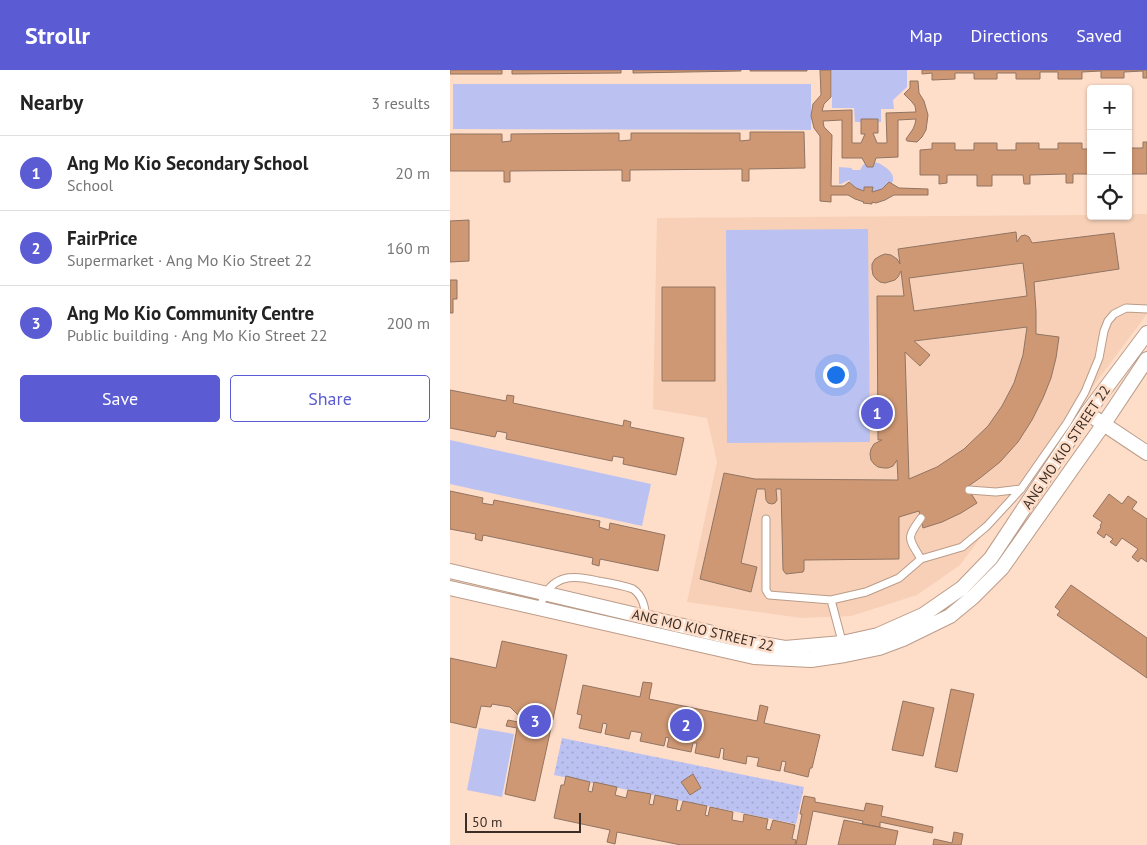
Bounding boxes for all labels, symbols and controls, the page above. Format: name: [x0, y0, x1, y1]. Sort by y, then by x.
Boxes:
text: Strollr: [25, 20, 90, 51]
text: Map: [910, 24, 942, 47]
text: Directions: [970, 24, 1048, 47]
text: Saved: [1076, 24, 1122, 47]
map controls: [1087, 85, 1132, 220]
button: +: [1087, 85, 1132, 130]
text: Nearby: [20, 89, 83, 116]
text: 3 results: [371, 93, 430, 113]
button: −: [1087, 130, 1132, 175]
text: Ang Mo Kio Secondary School: [67, 151, 308, 175]
text: 1: [31, 163, 41, 183]
text: 20 m: [395, 163, 430, 183]
text: School: [67, 175, 113, 195]
button: locate: [1087, 175, 1132, 220]
text: FairPrice: [67, 226, 138, 250]
text: 2: [31, 238, 41, 258]
text: 160 m: [387, 238, 430, 258]
text: Supermarket · Ang Mo Kio Street 22: [67, 250, 312, 270]
text: Ang Mo Kio Community Centre: [67, 301, 314, 325]
text: 3: [31, 313, 41, 333]
text: 200 m: [387, 313, 430, 333]
text: Public building · Ang Mo Kio Street 22: [67, 325, 327, 345]
your location: [823, 362, 849, 388]
button: Save: [20, 375, 220, 422]
button: Share: [230, 375, 430, 422]
street label: ANG MO KIO STREET 22: [1018, 382, 1114, 512]
pin: 1: [861, 394, 893, 432]
street label: ANG MO KIO STREET 22: [630, 605, 776, 655]
pin: 3: [519, 702, 551, 740]
pin: 2: [670, 706, 702, 744]
scale bar: [465, 810, 581, 833]
text: 50 m: [472, 813, 502, 831]

